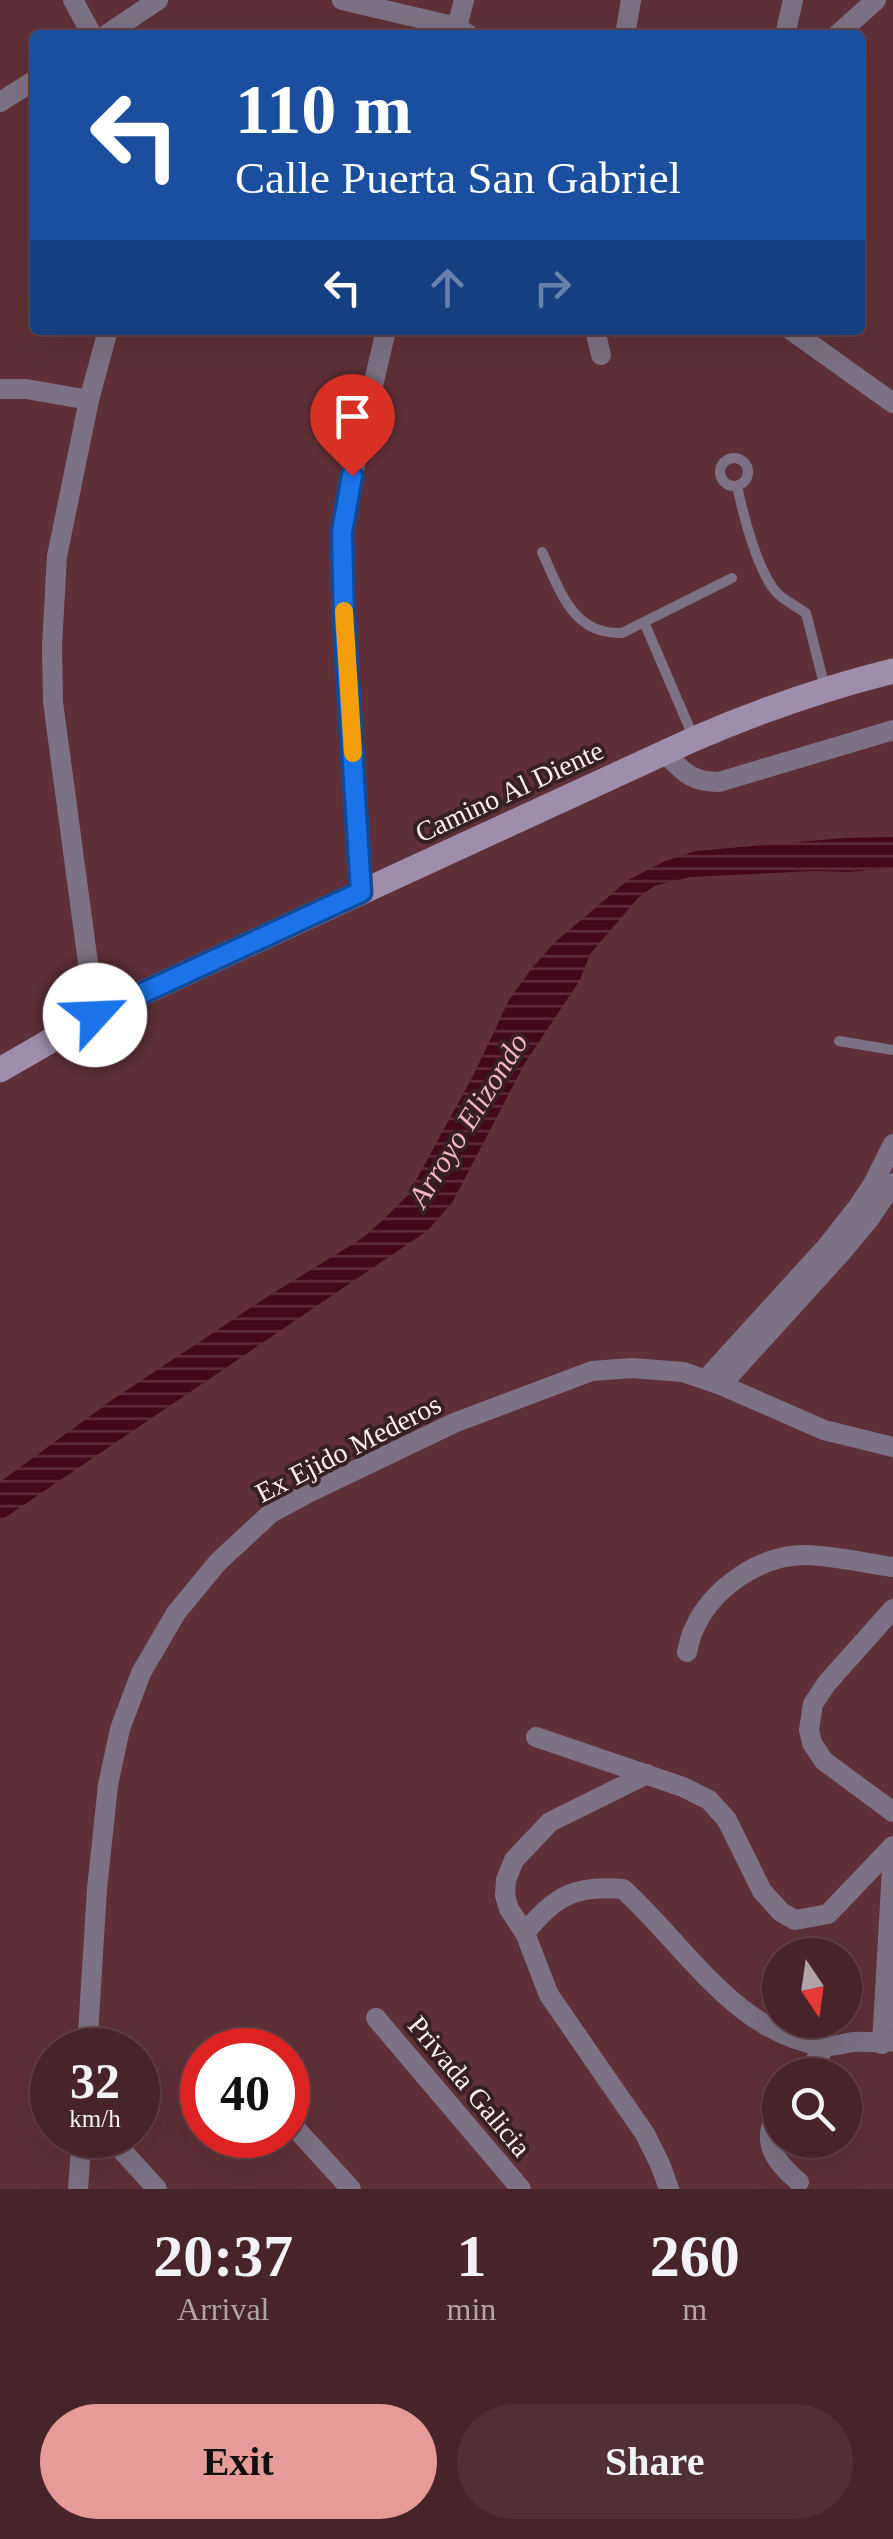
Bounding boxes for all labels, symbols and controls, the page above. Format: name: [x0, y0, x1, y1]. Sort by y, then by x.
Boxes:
icon: left: [70, 70, 200, 200]
text: 110 m: [235, 71, 412, 148]
text: Calle Puerta San Gabriel: [235, 153, 681, 203]
icon: left: [315, 260, 370, 315]
icon: ahead: [420, 260, 475, 315]
icon: right: [525, 260, 580, 315]
pin: [310, 374, 395, 477]
icon: arrive: [325, 389, 380, 444]
street label: Camino Al Diente: [410, 734, 608, 849]
position arrow: [43, 963, 147, 1067]
water label: Arroyo Elizondo: [400, 1027, 534, 1214]
street label: Ex Ejido Mederos: [250, 1388, 446, 1509]
north arrow: [762, 1938, 862, 2038]
map controls: [762, 1938, 862, 2158]
street label: Privada Galicia: [402, 2010, 538, 2163]
speed limit sign: 40: [180, 2028, 310, 2158]
text: 32: [70, 2053, 120, 2109]
button: search: [762, 2058, 862, 2158]
text: km/h: [69, 2105, 121, 2132]
text: 20:37: [153, 2223, 293, 2289]
text: 1: [456, 2223, 486, 2289]
text: 260: [650, 2223, 740, 2289]
text: Arrival: [177, 2291, 269, 2327]
text: min: [447, 2291, 496, 2327]
text: m: [682, 2291, 707, 2327]
button: Exit: [40, 2404, 437, 2519]
button: Share: [457, 2404, 853, 2519]

